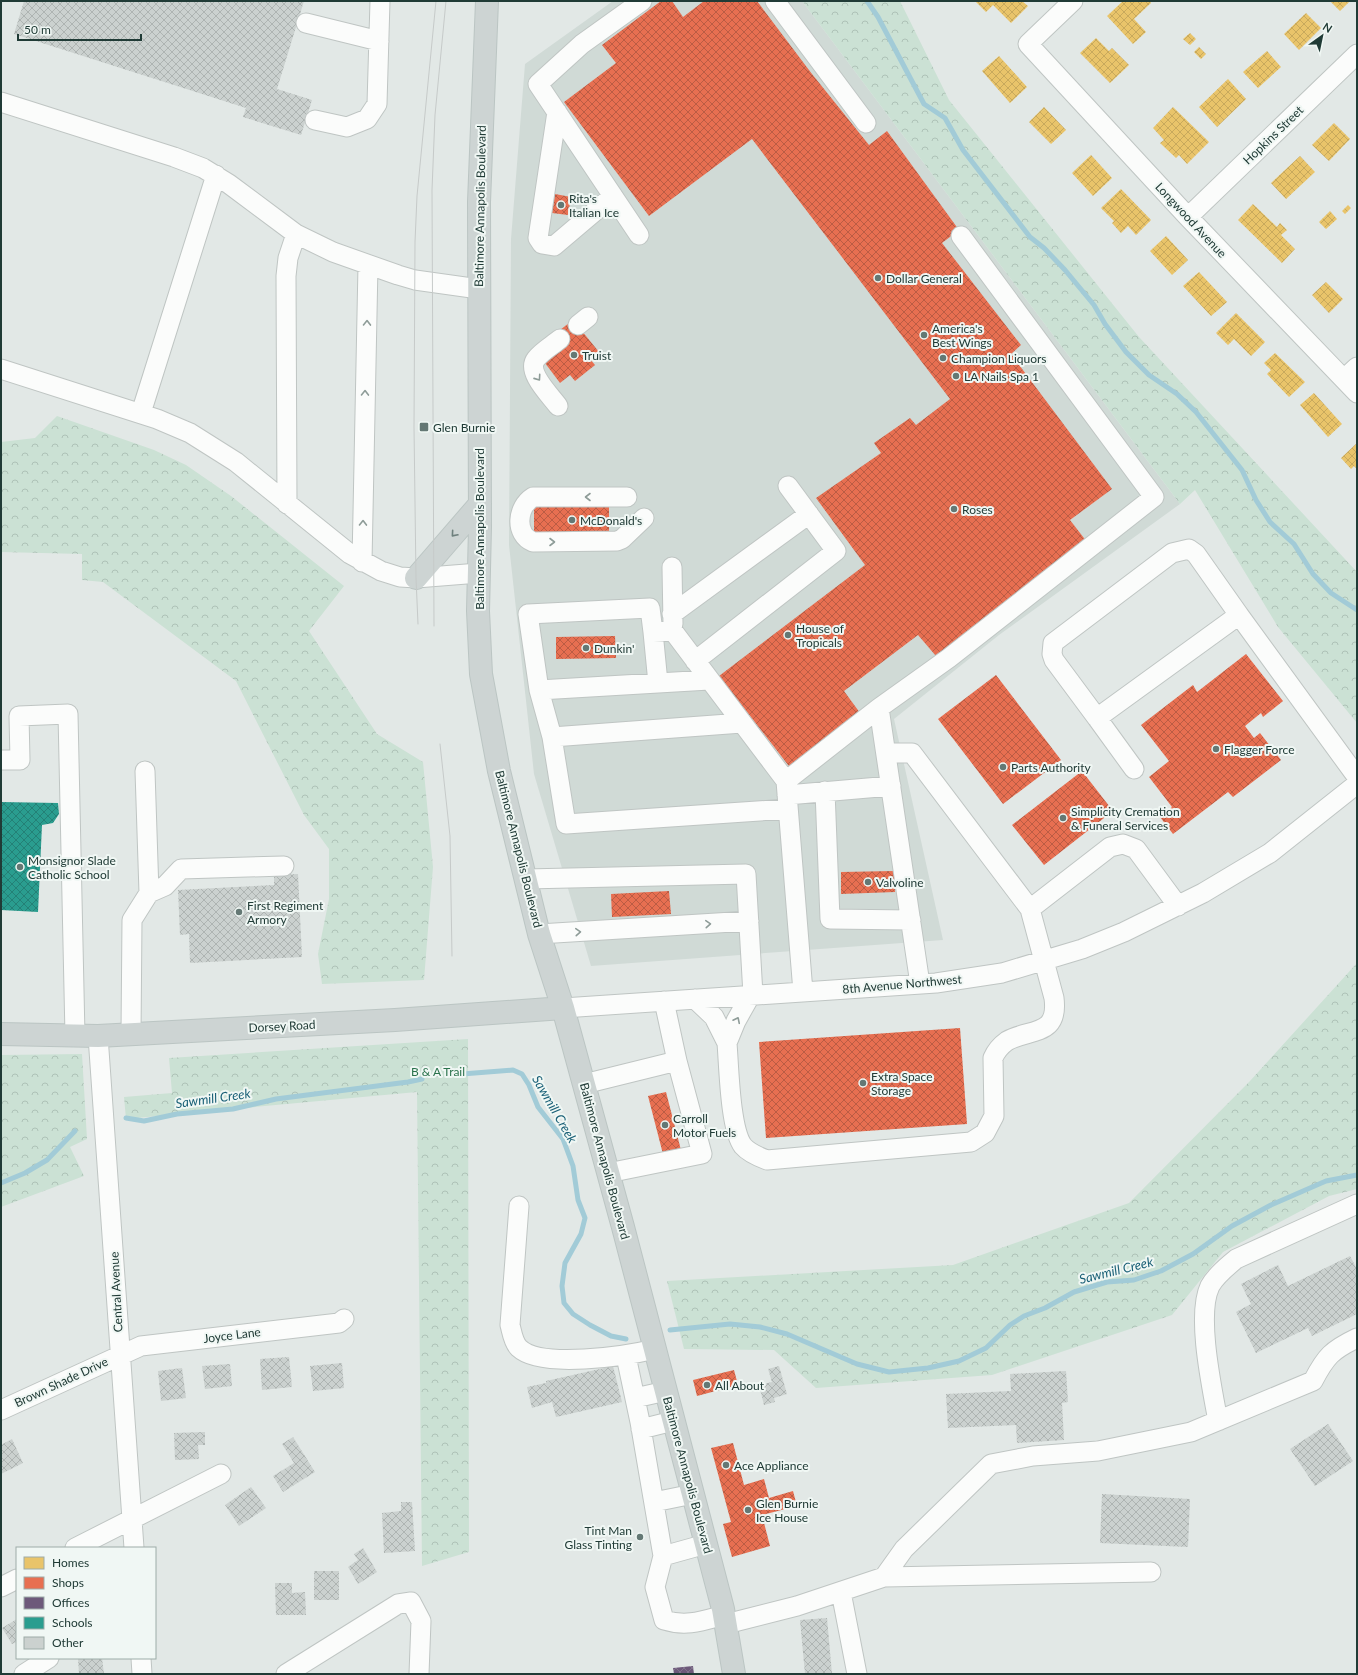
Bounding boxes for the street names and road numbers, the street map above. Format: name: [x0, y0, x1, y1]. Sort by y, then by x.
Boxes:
street label: Hopkins Street: [1240, 102, 1307, 168]
street label: Baltimore Annapolis Boulevard: [471, 125, 489, 287]
street label: Longwood Avenue: [1152, 179, 1230, 261]
street label: Baltimore Annapolis Boulevard: [472, 448, 487, 610]
street label: Baltimore Annapolis Boulevard: [492, 769, 546, 929]
street label: 8th Avenue Northwest: [842, 971, 963, 997]
street label: Dorsey Road: [248, 1017, 316, 1035]
street label: Baltimore Annapolis Boulevard: [577, 1081, 633, 1241]
street label: Central Avenue: [106, 1251, 126, 1333]
street label: Joyce Lane: [202, 1324, 262, 1346]
street label: Brown Shade Drive: [12, 1354, 110, 1410]
street label: Baltimore Annapolis Boulevard: [660, 1395, 716, 1555]

